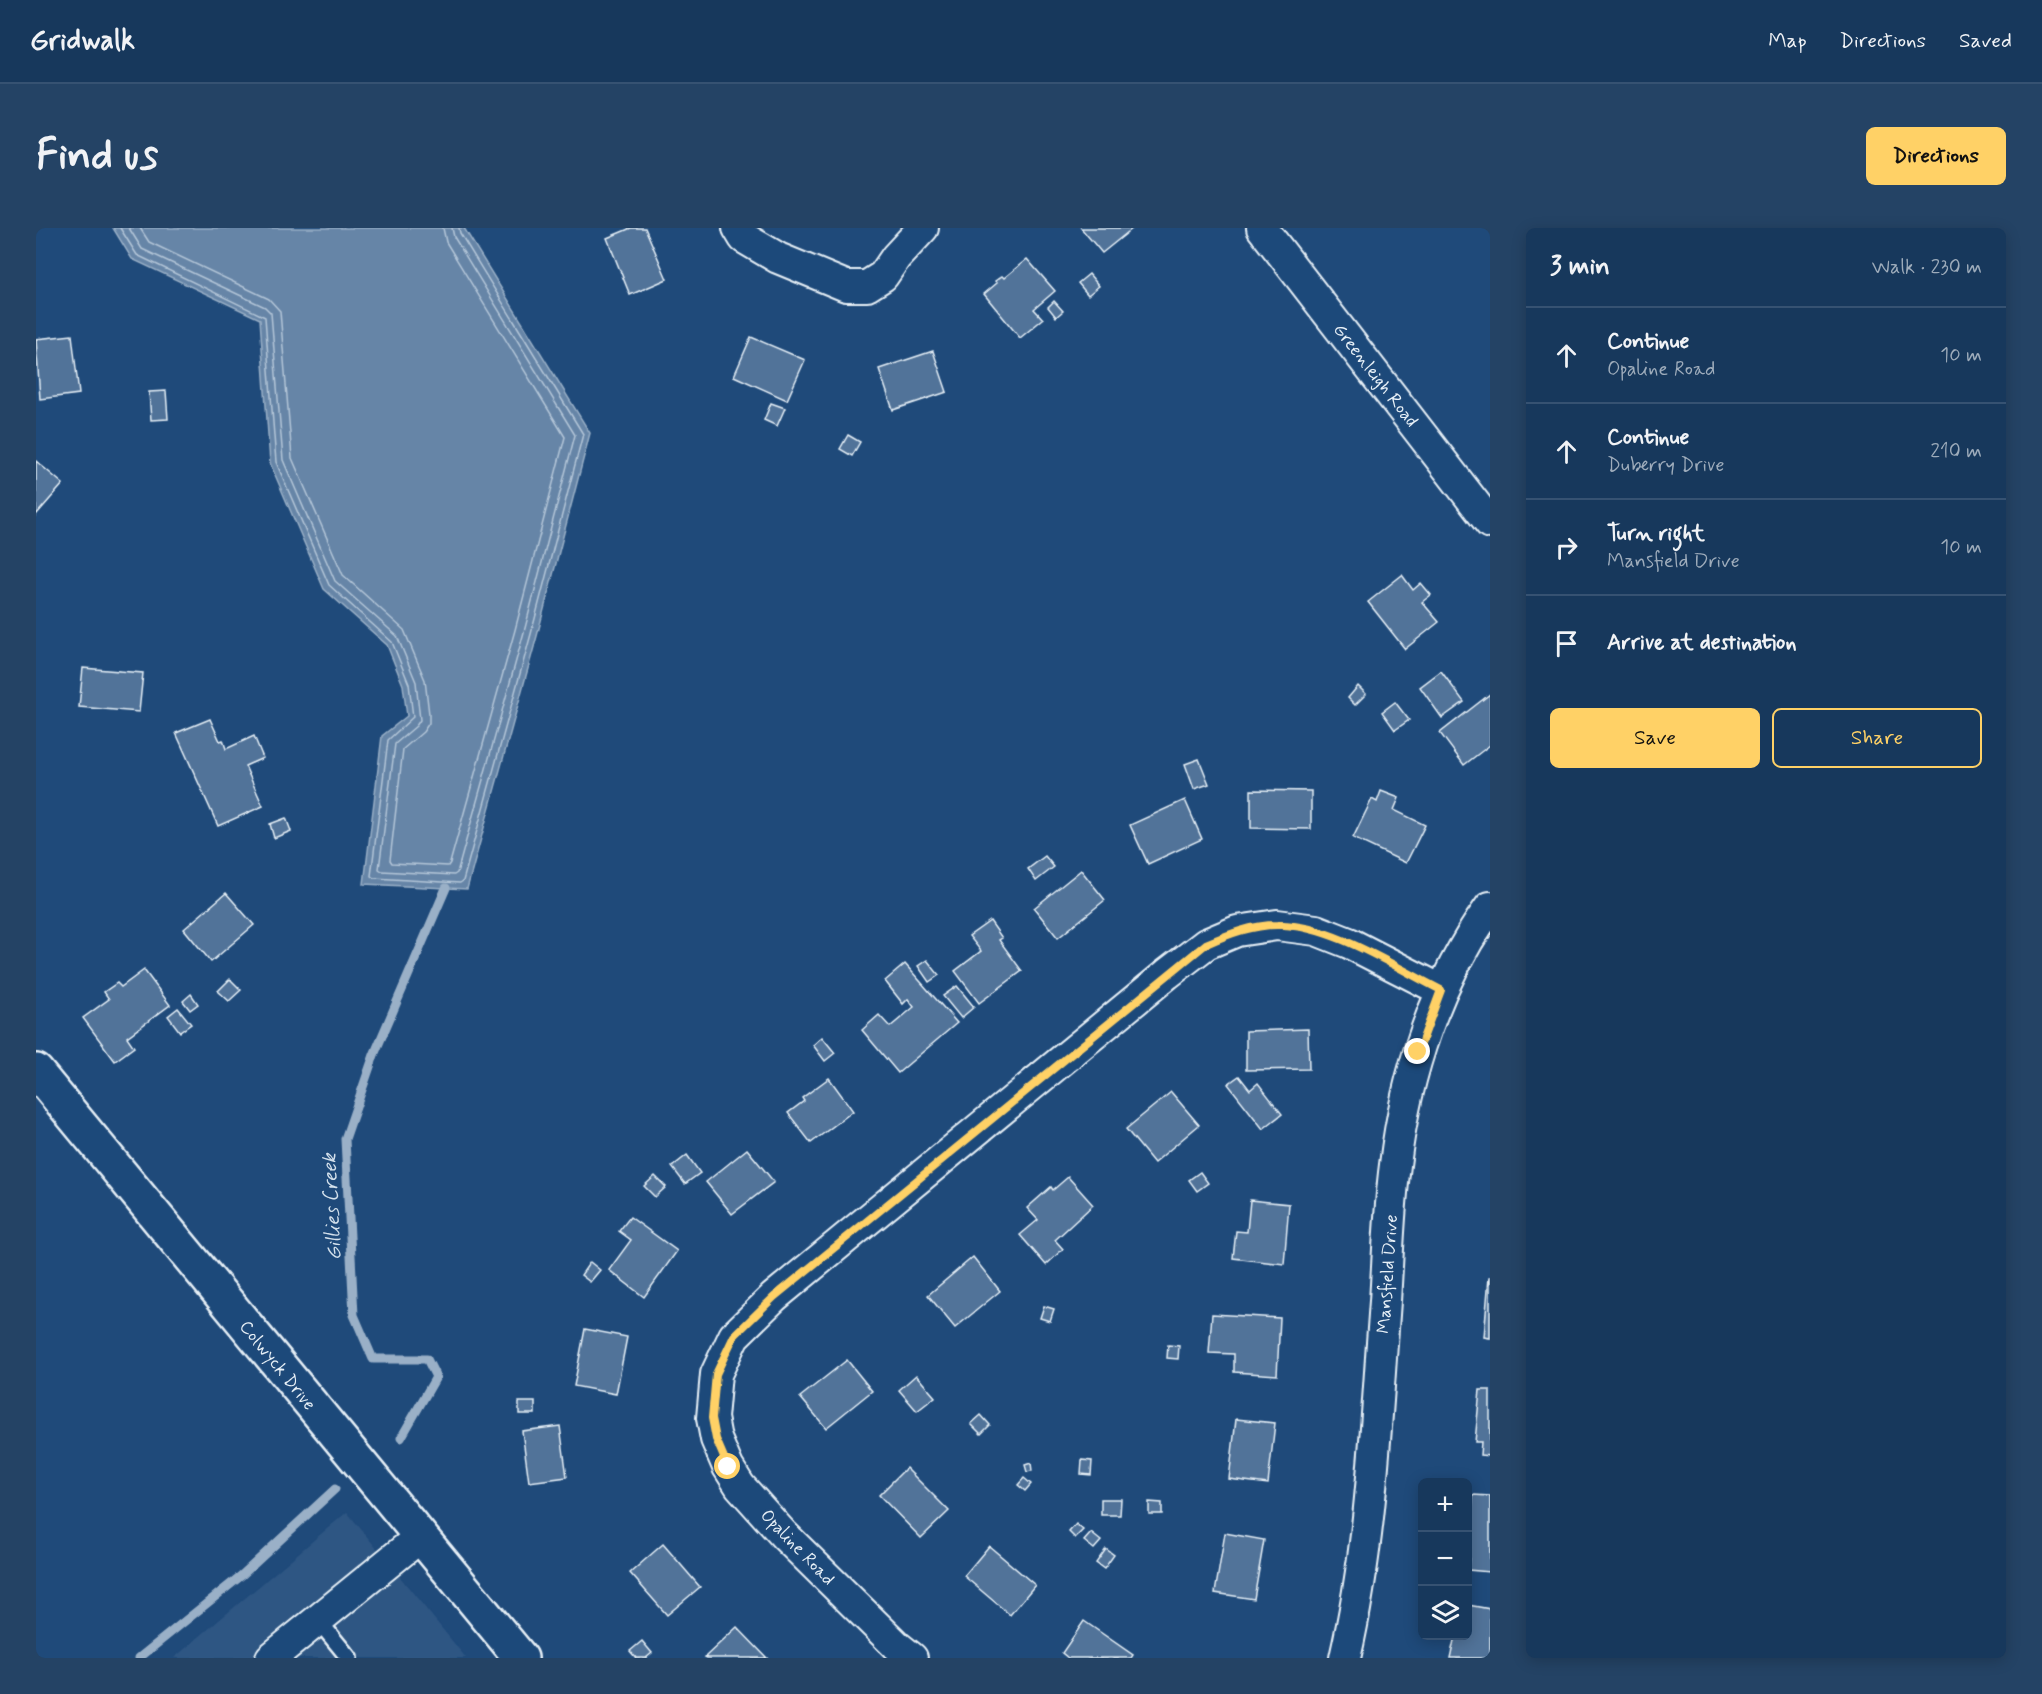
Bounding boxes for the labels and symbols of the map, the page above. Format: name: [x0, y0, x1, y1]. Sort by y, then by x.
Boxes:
street label: Greenleigh Road: [1327, 319, 1423, 432]
route end: [1404, 1038, 1430, 1064]
water label: Gillies Creek: [316, 1151, 349, 1261]
street label: Mansfield Drive: [1372, 1214, 1404, 1334]
street label: Colwyck Drive: [234, 1316, 321, 1416]
route start: [714, 1453, 740, 1479]
street label: Opaline Road: [755, 1504, 840, 1591]

